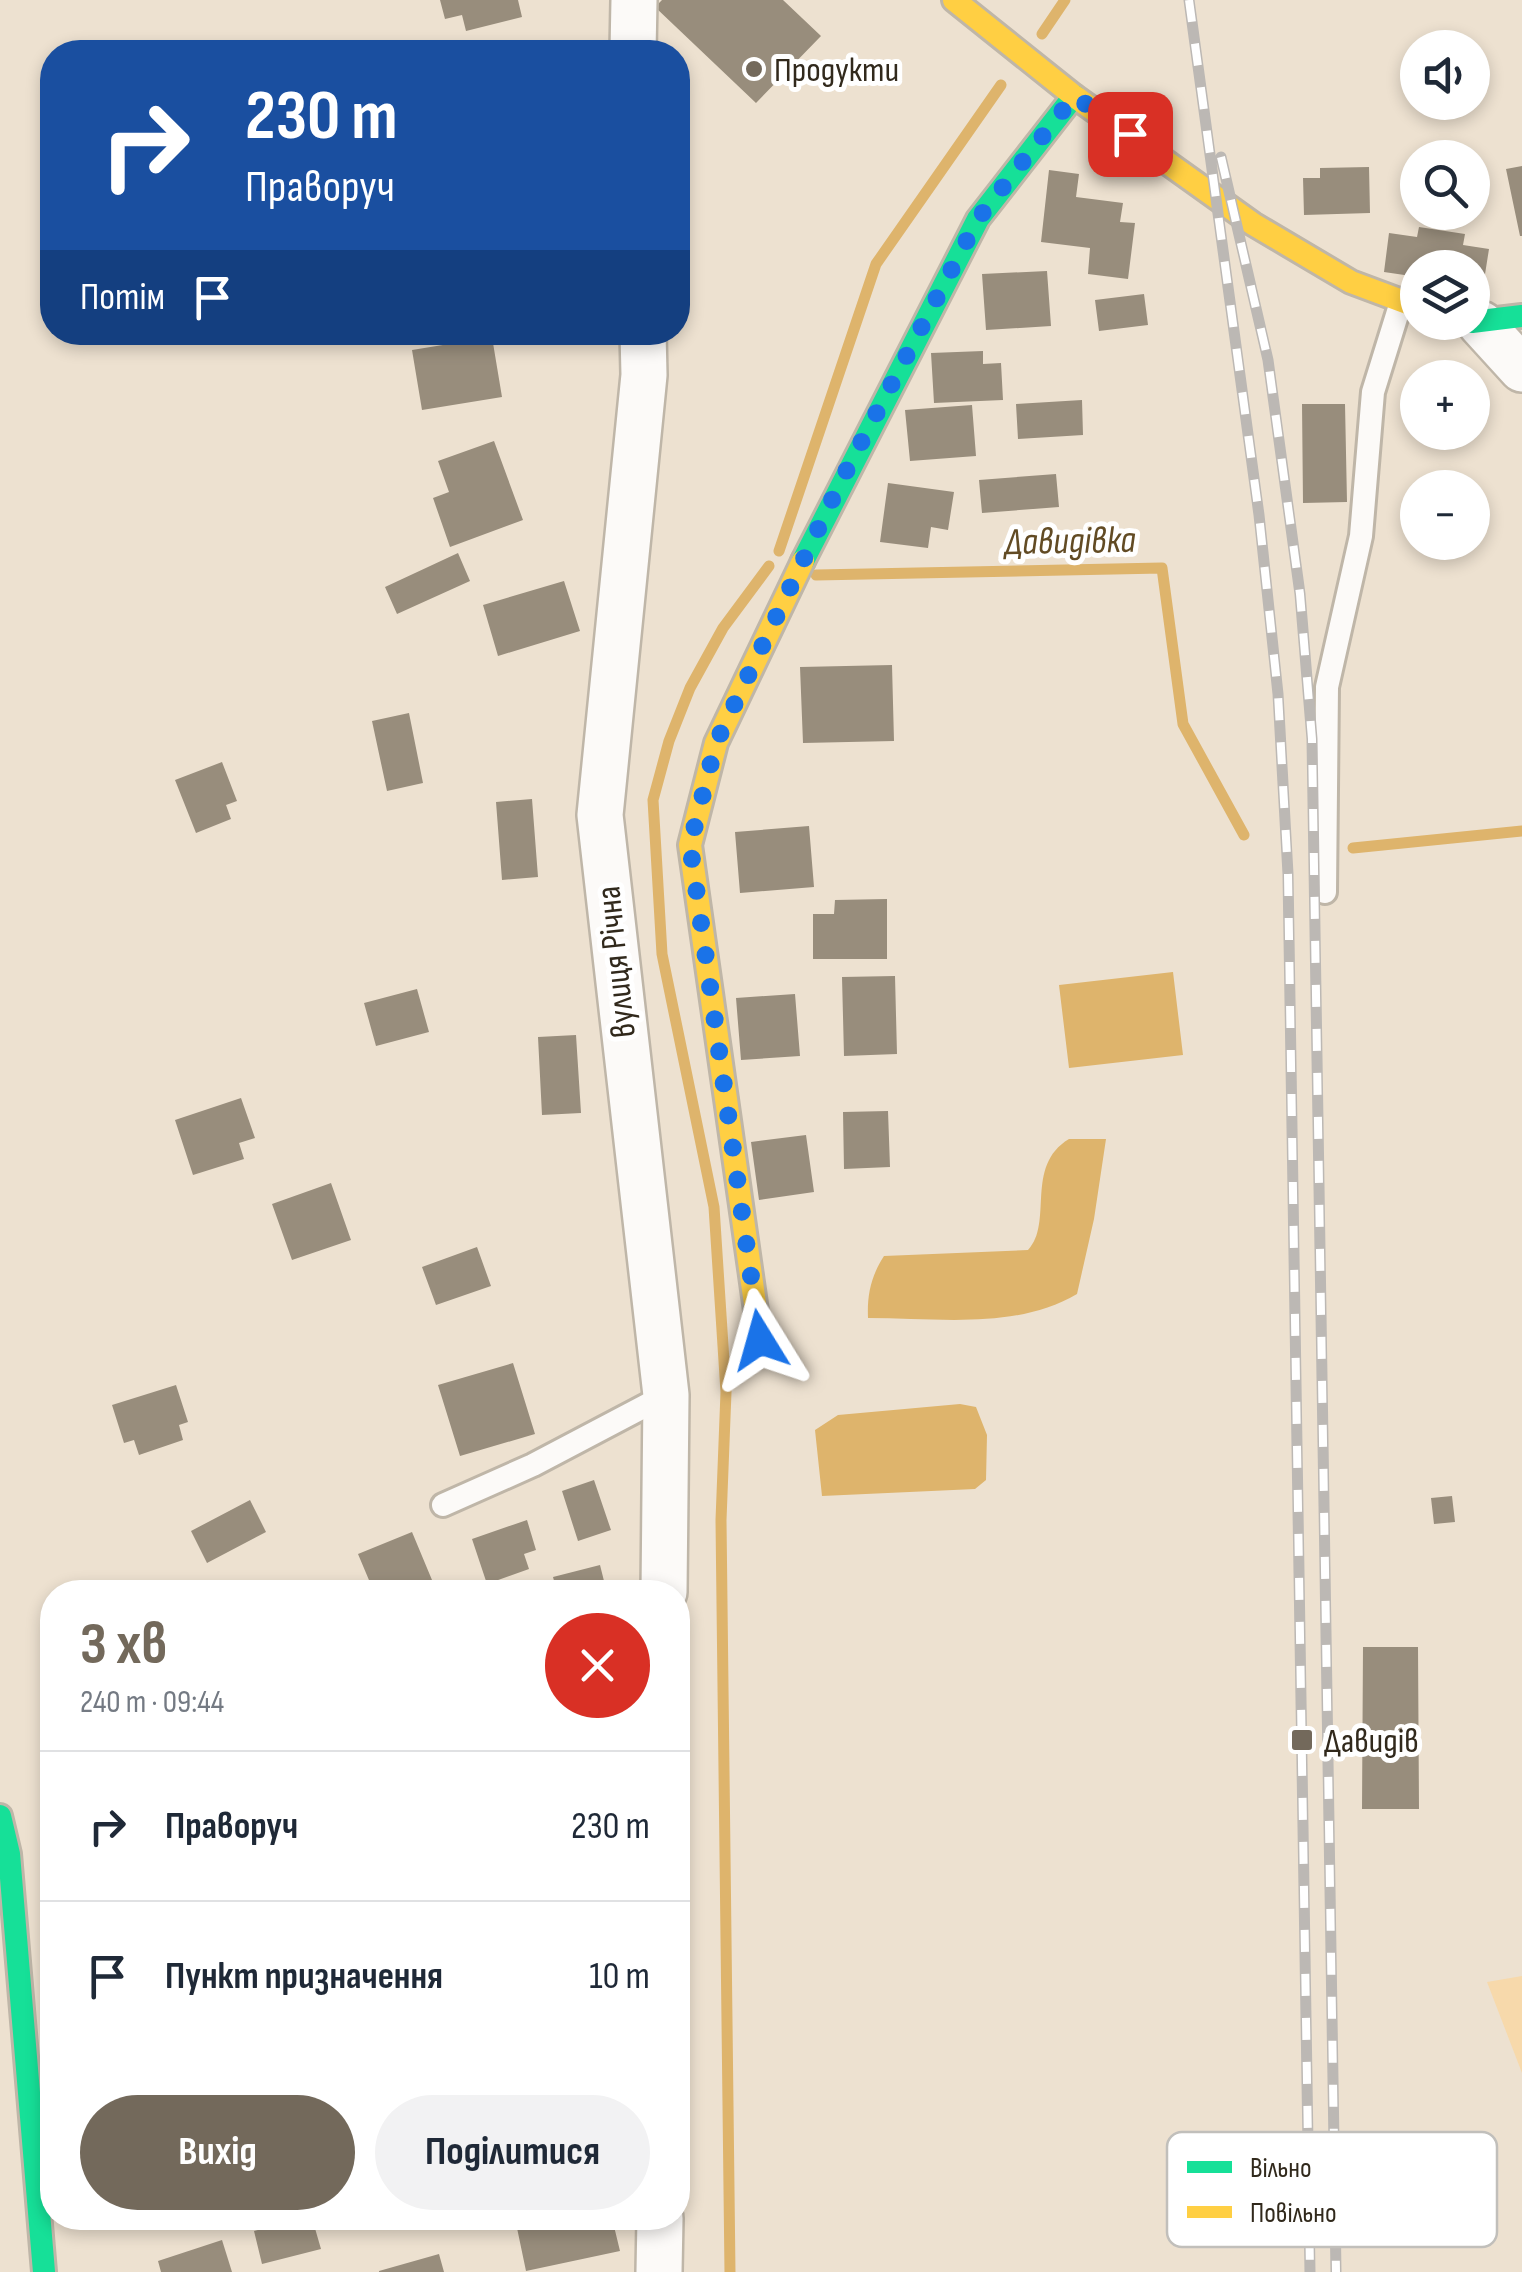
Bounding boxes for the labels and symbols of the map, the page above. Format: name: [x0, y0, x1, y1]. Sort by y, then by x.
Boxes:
place label: Продукти: [774, 49, 899, 92]
marker: Продукти: [743, 58, 765, 80]
pin: [1088, 92, 1173, 177]
water label: Давидівка: [1002, 518, 1136, 565]
street label: вулиця Річна: [587, 884, 646, 1040]
position arrow: [708, 1288, 812, 1392]
place label: Давидів: [1324, 1720, 1419, 1763]
marker: Давидів: [1289, 1727, 1315, 1753]
legend: [1167, 2132, 1497, 2247]
text: Вільно: [1250, 2152, 1312, 2185]
text: Повільно: [1250, 2197, 1337, 2230]

